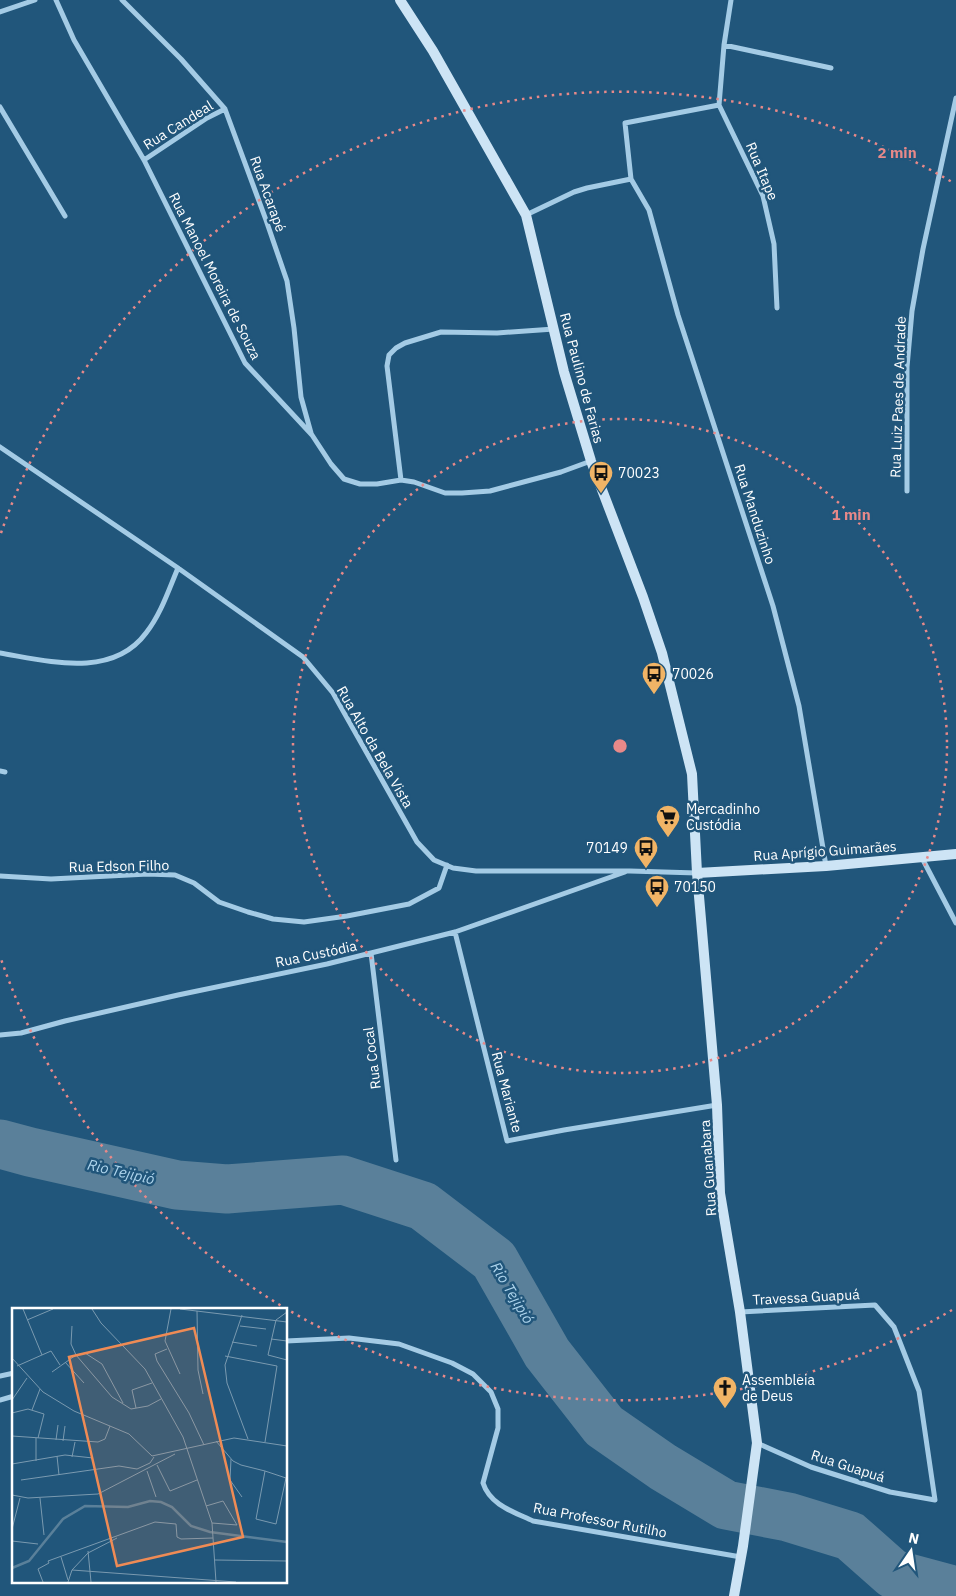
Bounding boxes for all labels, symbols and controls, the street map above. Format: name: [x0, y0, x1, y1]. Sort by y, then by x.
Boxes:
street label: Rua Candeal: [140, 96, 216, 154]
street label: Rua Itape: [742, 139, 782, 203]
text: 2 min: [877, 143, 917, 162]
street label: Rua Acarapé: [246, 154, 290, 235]
street label: Rua Manoel Moreira de Souza: [165, 189, 265, 363]
street label: Rua Paulino de Farias: [556, 311, 608, 446]
street label: Rua Luiz Paes de Andrade: [886, 315, 910, 478]
bus stop icon: 70023: [588, 460, 614, 494]
street label: Rua Manduzinho: [730, 462, 780, 567]
place label: 70023: [618, 464, 660, 482]
text: 1 min: [831, 505, 871, 524]
bus stop icon: 70026: [641, 661, 667, 695]
place label: 70026: [672, 665, 714, 683]
street label: Rua Alto da Bela Vista: [333, 683, 418, 812]
centre of rings: [611, 737, 629, 755]
place label: Mercadinho Custódia: [686, 800, 760, 834]
supermarket icon: Mercadinho Custódia: [655, 804, 681, 838]
bus stop icon: 70149: [633, 835, 659, 869]
street label: Rua Aprígio Guimarães: [753, 837, 897, 865]
place label: 70149: [586, 839, 628, 857]
street label: Rua Edson Filho: [69, 856, 170, 876]
bus stop icon: 70150: [644, 874, 670, 908]
place label: 70150: [674, 878, 716, 896]
street label: Rua Custódia: [274, 936, 359, 971]
street label: Rua Cocal: [359, 1026, 385, 1090]
street label: Rua Mariante: [488, 1050, 527, 1135]
street label: Rua Guanabara: [696, 1119, 720, 1217]
water label: Rio Tejipió: [85, 1155, 157, 1188]
water label: Rio Tejipió: [487, 1258, 538, 1327]
street label: Travessa Guapuá: [752, 1285, 861, 1309]
inset map: [12, 1308, 288, 1584]
place label: Assembleia de Deus: [742, 1371, 816, 1405]
church icon: Assembleia de Deus: [712, 1375, 738, 1409]
street label: Rua Guapuá: [809, 1446, 888, 1487]
street label: Rua Professor Rutilho: [532, 1498, 669, 1542]
north arrow: [886, 1526, 936, 1576]
text: N: [907, 1528, 921, 1548]

